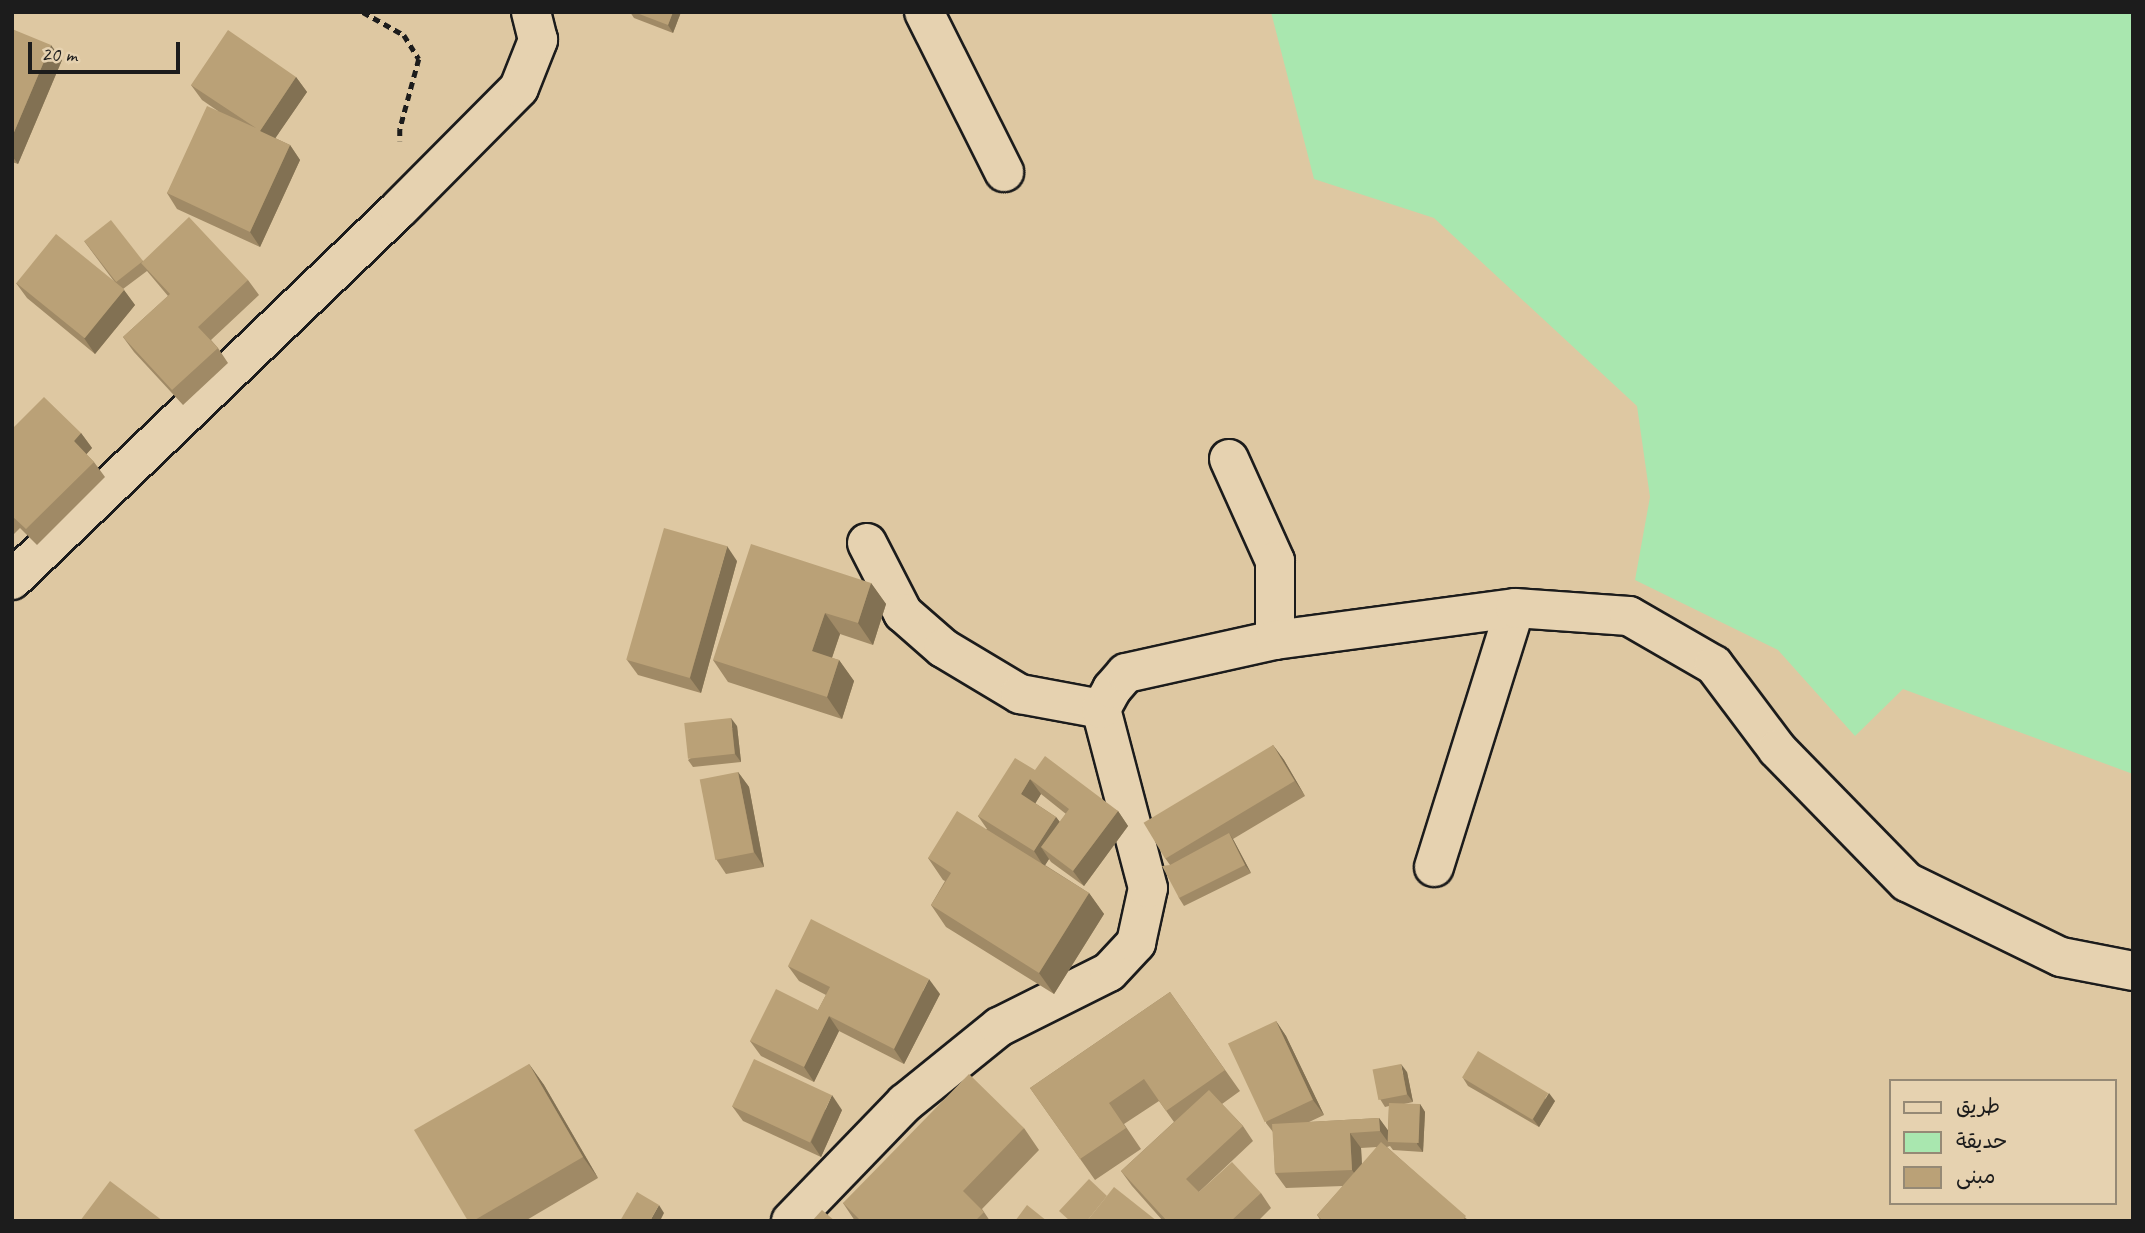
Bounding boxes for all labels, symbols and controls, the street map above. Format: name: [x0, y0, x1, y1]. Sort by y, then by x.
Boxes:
scale bar: [32, 28, 184, 72]
text: 20 m: [41, 41, 77, 67]
legend: [1890, 1079, 2117, 1205]
text: طريق: [1956, 1093, 2000, 1119]
text: حديقة: [1956, 1128, 2007, 1154]
text: مبنى: [1956, 1163, 1995, 1189]

